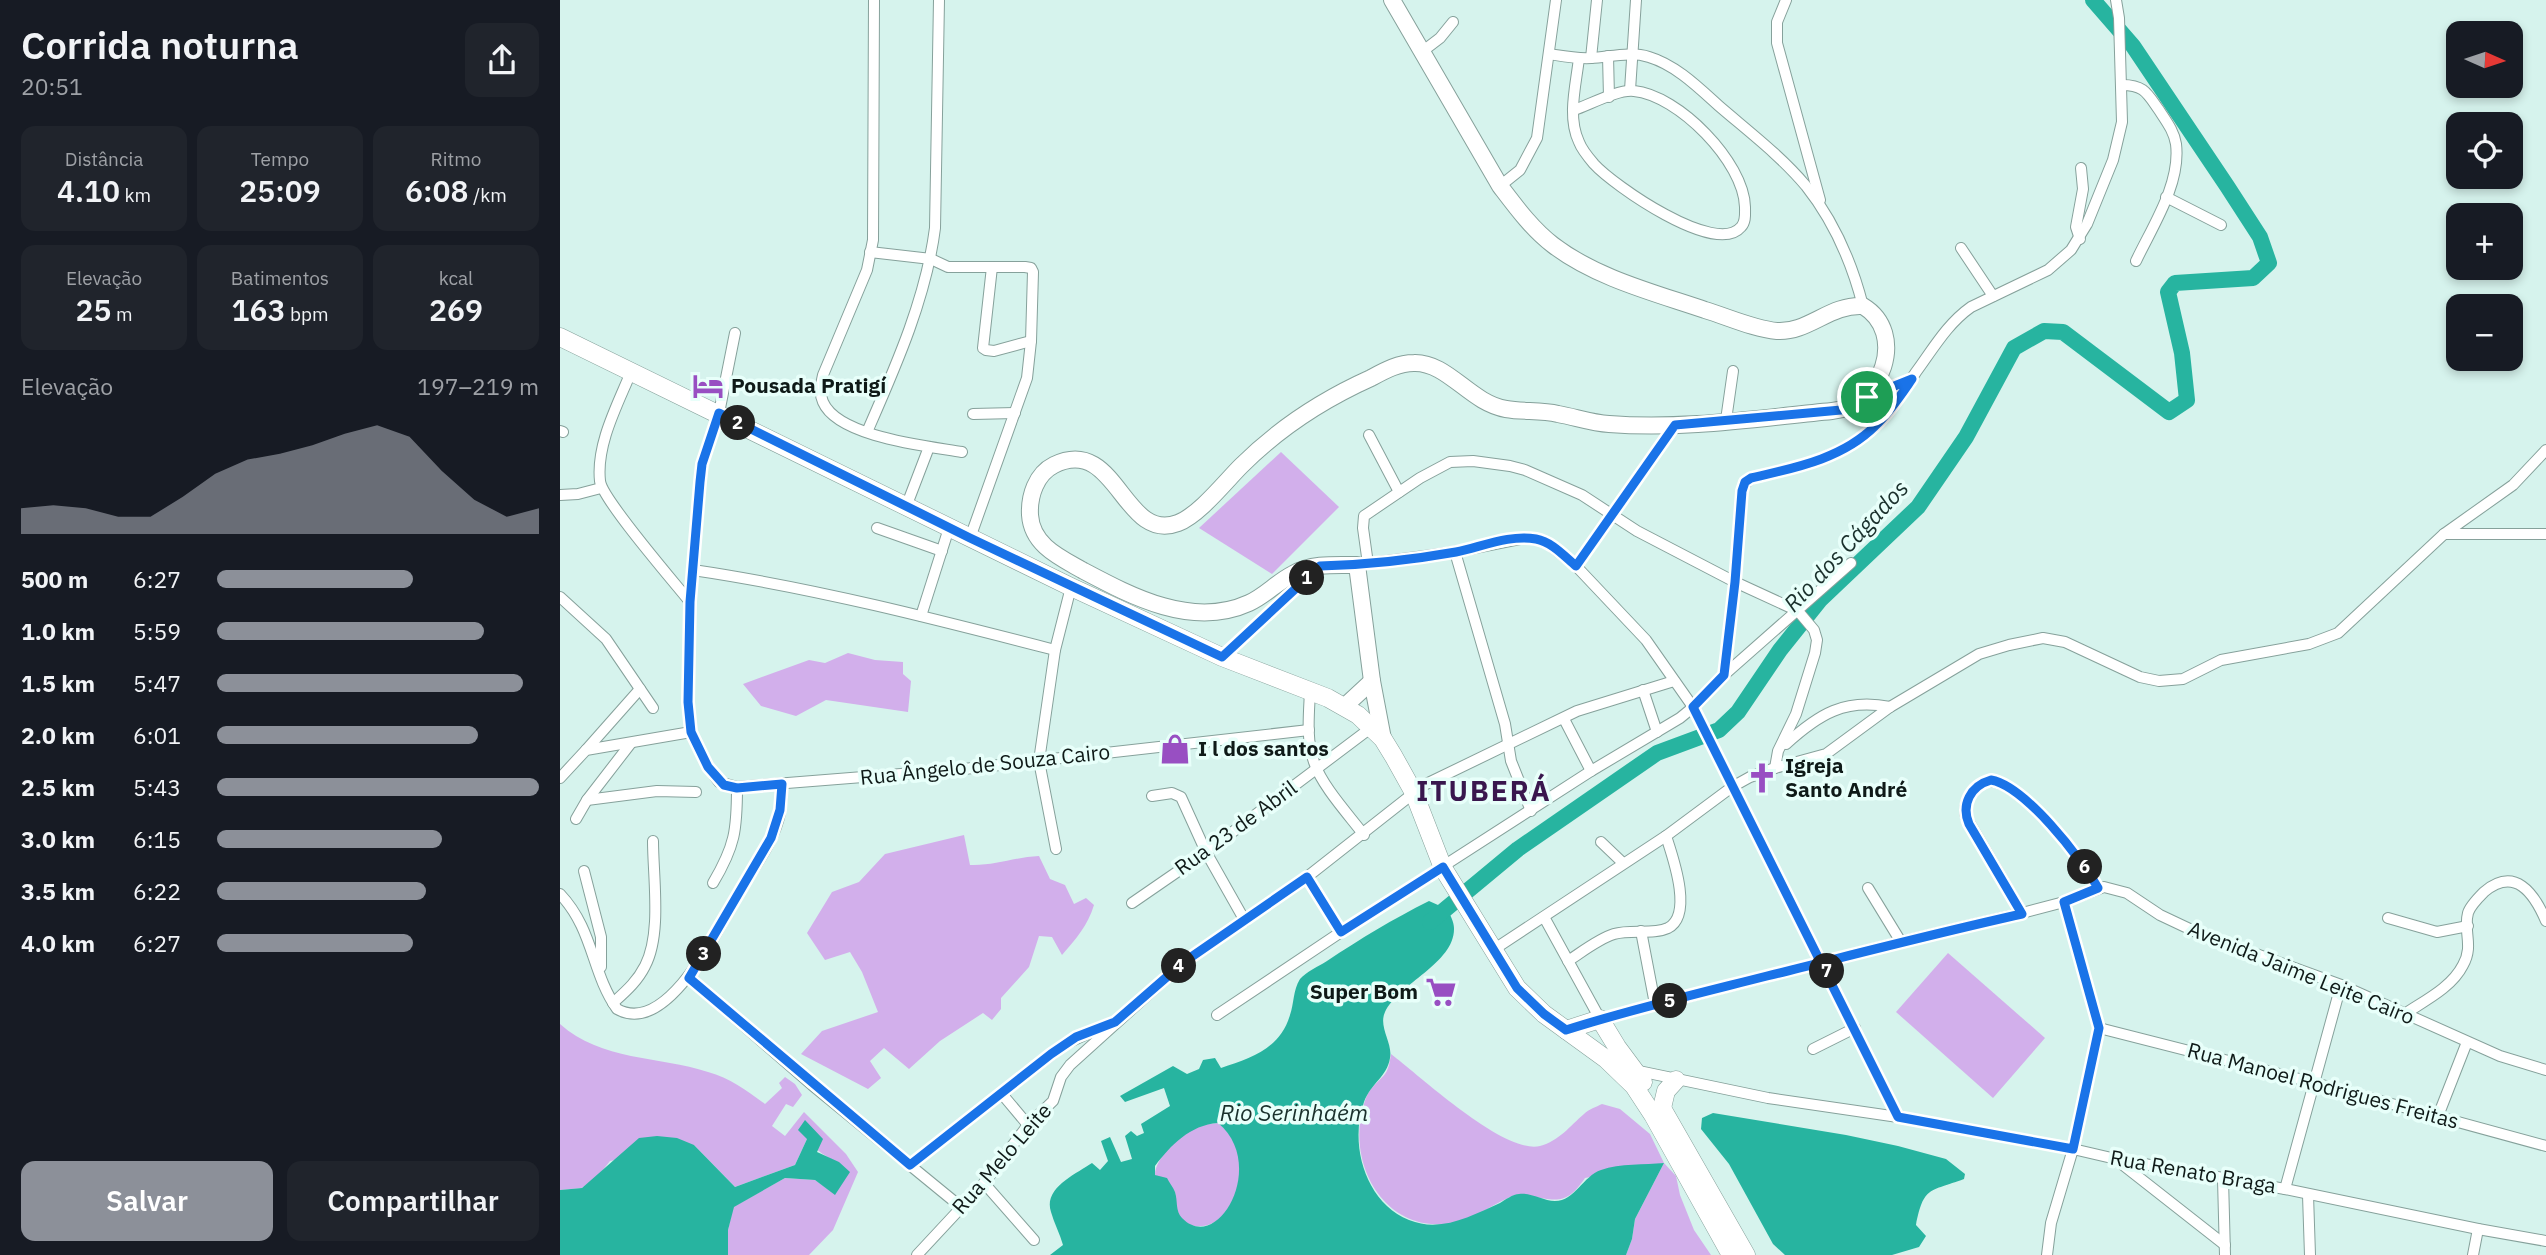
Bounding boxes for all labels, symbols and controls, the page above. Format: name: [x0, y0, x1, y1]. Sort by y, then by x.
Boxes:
text: Corrida noturna: [21, 20, 299, 69]
north arrow: [2446, 21, 2524, 98]
map controls: [2446, 21, 2523, 371]
button: share: [465, 23, 539, 97]
text: 20:51: [21, 71, 83, 101]
button: locate: [2446, 112, 2523, 189]
text: Distância: [65, 147, 143, 171]
text: Tempo: [251, 147, 309, 171]
text: Ritmo: [431, 147, 481, 171]
text: 4.10: [57, 171, 120, 210]
text: 25:09: [239, 171, 321, 210]
text: 6:08: [405, 171, 469, 210]
text: km: [120, 183, 151, 207]
text: /km: [469, 183, 507, 207]
button: +: [2446, 203, 2523, 280]
text: Elevação: [66, 266, 142, 290]
text: Batimentos: [231, 266, 329, 290]
text: kcal: [439, 266, 473, 290]
text: 25: [75, 290, 111, 329]
text: 163: [231, 290, 285, 329]
text: 269: [429, 290, 483, 329]
button: −: [2446, 294, 2523, 371]
text: m: [111, 302, 133, 326]
text: bpm: [285, 302, 329, 326]
pin: [1837, 367, 1897, 427]
hotel icon: Pousada Pratigí: [691, 369, 725, 403]
text: Elevação: [21, 371, 113, 401]
text: 197–219 m: [417, 371, 539, 401]
place label: Pousada Pratigí: [731, 371, 887, 399]
icon: arrive: [1848, 378, 1886, 416]
pin: 2: [720, 406, 756, 440]
text: 2: [732, 410, 743, 434]
water label: Rio dos Cágados: [1776, 473, 1914, 618]
pin: 1: [1290, 560, 1324, 596]
text: 500 m: [21, 564, 88, 594]
text: 6:27: [133, 564, 181, 594]
text: 1: [1301, 565, 1312, 589]
text: 1.0 km: [21, 616, 95, 646]
text: 5:59: [133, 616, 181, 646]
text: 1.5 km: [21, 668, 95, 698]
text: 5:47: [133, 668, 181, 698]
text: 2.0 km: [21, 720, 95, 750]
text: 6:01: [133, 720, 181, 750]
shop icon: I l dos santos: [1158, 732, 1192, 766]
place label: I l dos santos: [1198, 734, 1329, 762]
street label: Rua Ângelo de Souza Cairo: [859, 737, 1111, 791]
place label: Igreja Santo André: [1785, 751, 1907, 803]
church icon: Igreja Santo André: [1745, 761, 1779, 795]
text: 2.5 km: [21, 772, 95, 802]
text: 5:43: [133, 772, 181, 802]
district label: ITUBERÁ: [1416, 772, 1552, 809]
street label: Rua 23 de Abril: [1169, 773, 1302, 881]
text: 3.0 km: [21, 824, 95, 854]
text: 6:15: [133, 824, 181, 854]
pin: 6: [2068, 850, 2102, 884]
text: 6: [2079, 854, 2090, 878]
text: 3.5 km: [21, 876, 95, 906]
text: 6:22: [133, 876, 181, 906]
street label: Avenida Jaime Leite Cairo: [2184, 914, 2419, 1030]
text: 4.0 km: [21, 928, 95, 958]
text: 6:27: [133, 928, 181, 958]
pin: 3: [687, 936, 722, 972]
text: 3: [698, 941, 709, 965]
pin: 4: [1162, 948, 1196, 984]
text: 4: [1173, 953, 1184, 977]
pin: 7: [1810, 954, 1844, 988]
text: 7: [1821, 958, 1832, 982]
supermarket icon: Super Bom: [1424, 975, 1458, 1009]
place label: Super Bom: [1310, 977, 1418, 1005]
pin: 5: [1652, 984, 1688, 1018]
text: 5: [1664, 988, 1675, 1012]
street label: Rua Manoel Rodrigues Freitas: [2184, 1035, 2462, 1135]
street label: Rua Melo Leite: [945, 1097, 1057, 1220]
water label: Rio Serinhaém: [1220, 1097, 1368, 1127]
street label: Rua Renato Braga: [2108, 1143, 2278, 1199]
button: Salvar: [21, 1161, 273, 1241]
button: Compartilhar: [287, 1161, 539, 1241]

